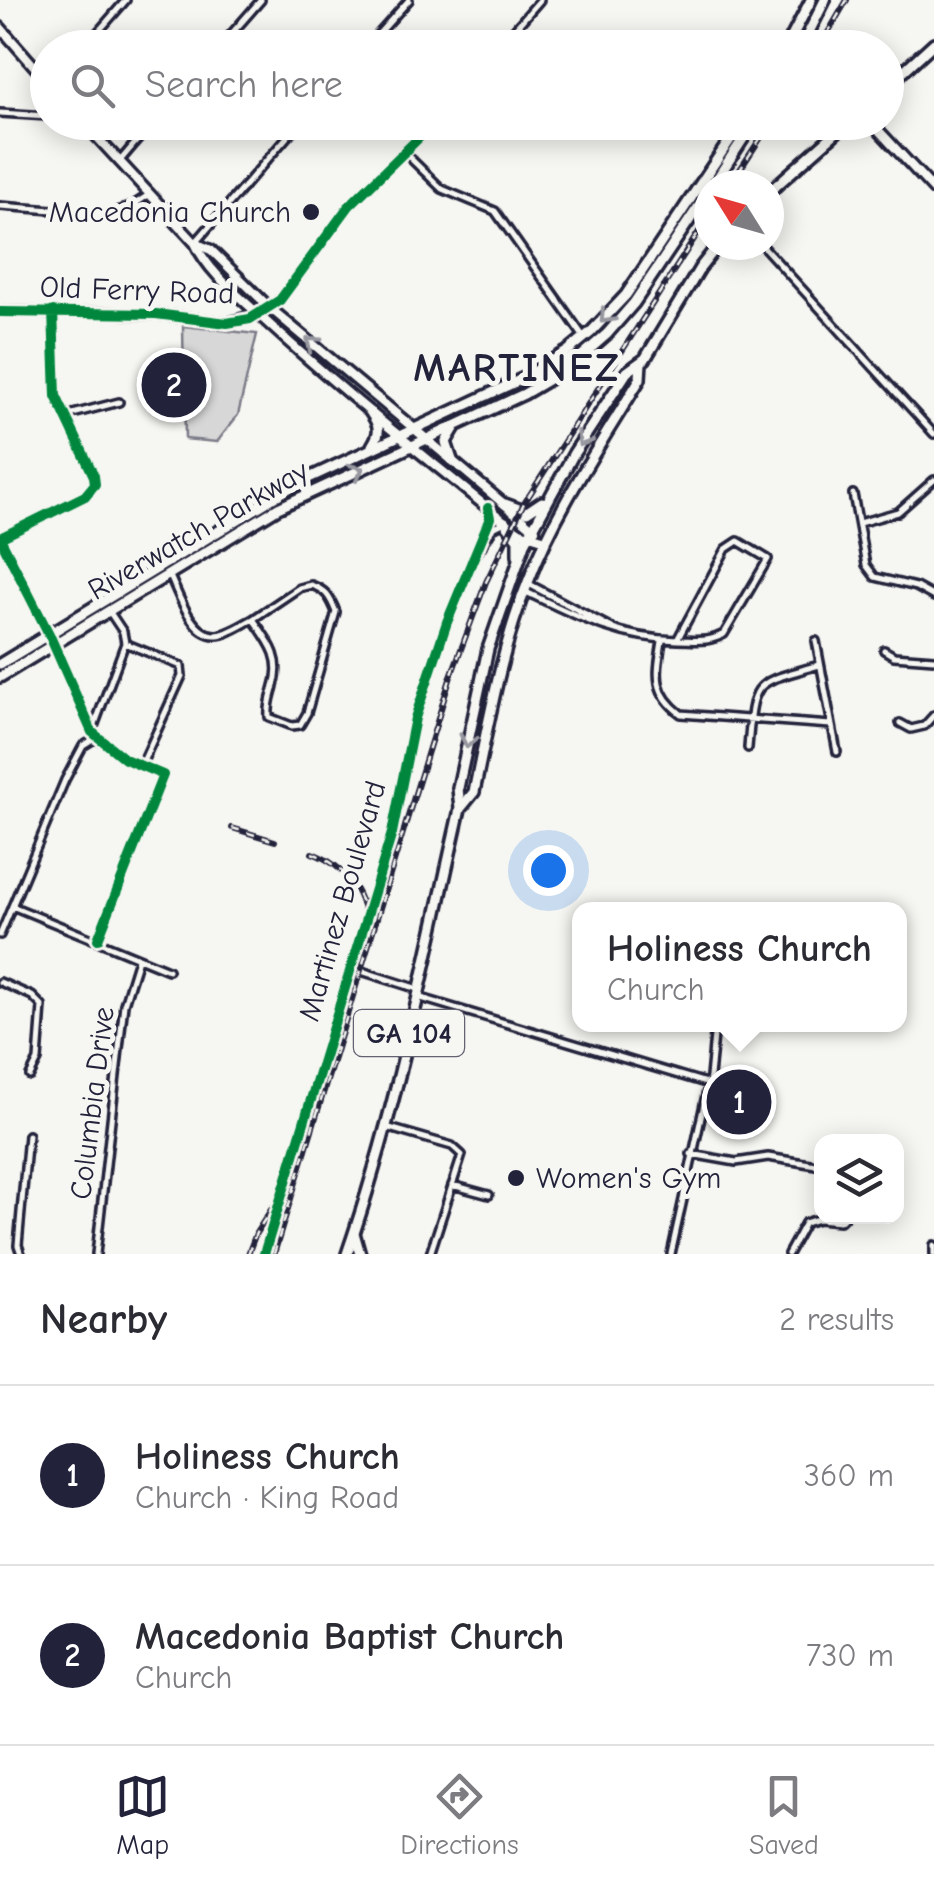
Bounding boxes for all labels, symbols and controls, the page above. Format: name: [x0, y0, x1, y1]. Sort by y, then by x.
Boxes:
search box: [30, 30, 904, 140]
icon: search: [65, 58, 120, 113]
text: Search here: [145, 63, 343, 107]
north arrow: [694, 170, 784, 260]
place label: Macedonia Church: [49, 195, 291, 230]
marker: Macedonia Church: [300, 201, 322, 223]
street label: Old Ferry Road: [39, 270, 235, 311]
one-way arrow: [600, 305, 618, 323]
one-way arrow: [305, 336, 323, 354]
district label: MARTINEZ: [413, 345, 621, 391]
pin: 2: [142, 348, 206, 422]
one-way arrow: [577, 429, 596, 447]
street label: Riverwatch Parkway: [82, 453, 315, 608]
one-way arrow: [347, 463, 365, 483]
one-way arrow: [458, 732, 479, 749]
street label: Martinez Boulevard: [291, 777, 394, 1025]
your location: [523, 845, 574, 896]
popup: [572, 902, 907, 1032]
text: Holiness Church: [607, 927, 872, 971]
text: Church: [607, 971, 705, 1008]
street label: Columbia Drive: [63, 1005, 122, 1201]
road number: GA 104: [354, 1010, 464, 1056]
pin: 1: [706, 1064, 772, 1140]
map controls: [814, 1134, 904, 1224]
button: layers: [814, 1134, 904, 1224]
place label: Women's Gym: [536, 1161, 721, 1196]
marker: Women's Gym: [505, 1167, 527, 1189]
text: Nearby: [40, 1295, 167, 1344]
text: 2 results: [779, 1301, 894, 1338]
text: Holiness Church: [135, 1435, 400, 1479]
text: 1: [66, 1457, 79, 1494]
text: 360 m: [804, 1457, 894, 1494]
text: Church · King Road: [135, 1479, 399, 1516]
text: Macedonia Baptist Church: [135, 1615, 564, 1659]
text: 2: [65, 1637, 80, 1674]
text: 730 m: [806, 1637, 894, 1674]
text: Church: [135, 1659, 232, 1696]
tab: Map: [115, 1769, 170, 1861]
tab: Directions: [400, 1769, 519, 1861]
tab: Saved: [749, 1769, 819, 1861]

